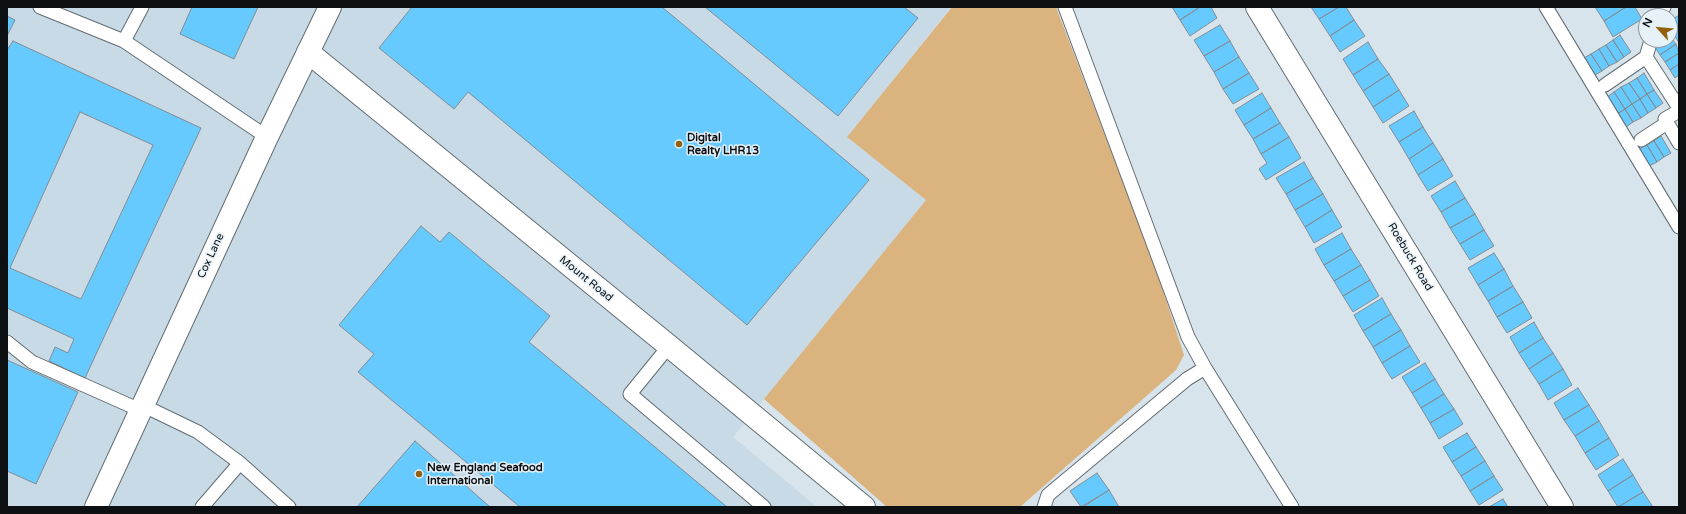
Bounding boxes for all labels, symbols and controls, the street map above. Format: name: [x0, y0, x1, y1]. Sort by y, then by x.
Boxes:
north arrow: [1638, 8, 1678, 48]
text: N: [1640, 16, 1656, 30]
place label: Digital Realty LHR13: [687, 131, 759, 157]
marker: Digital Realty LHR13: [674, 139, 684, 149]
street label: Roebuck Road: [1385, 221, 1435, 293]
street label: Cox Lane: [195, 231, 227, 281]
street label: Mount Road: [557, 253, 615, 305]
place label: New England Seafood International: [427, 461, 543, 487]
marker: New England Seafood International: [414, 469, 424, 479]

